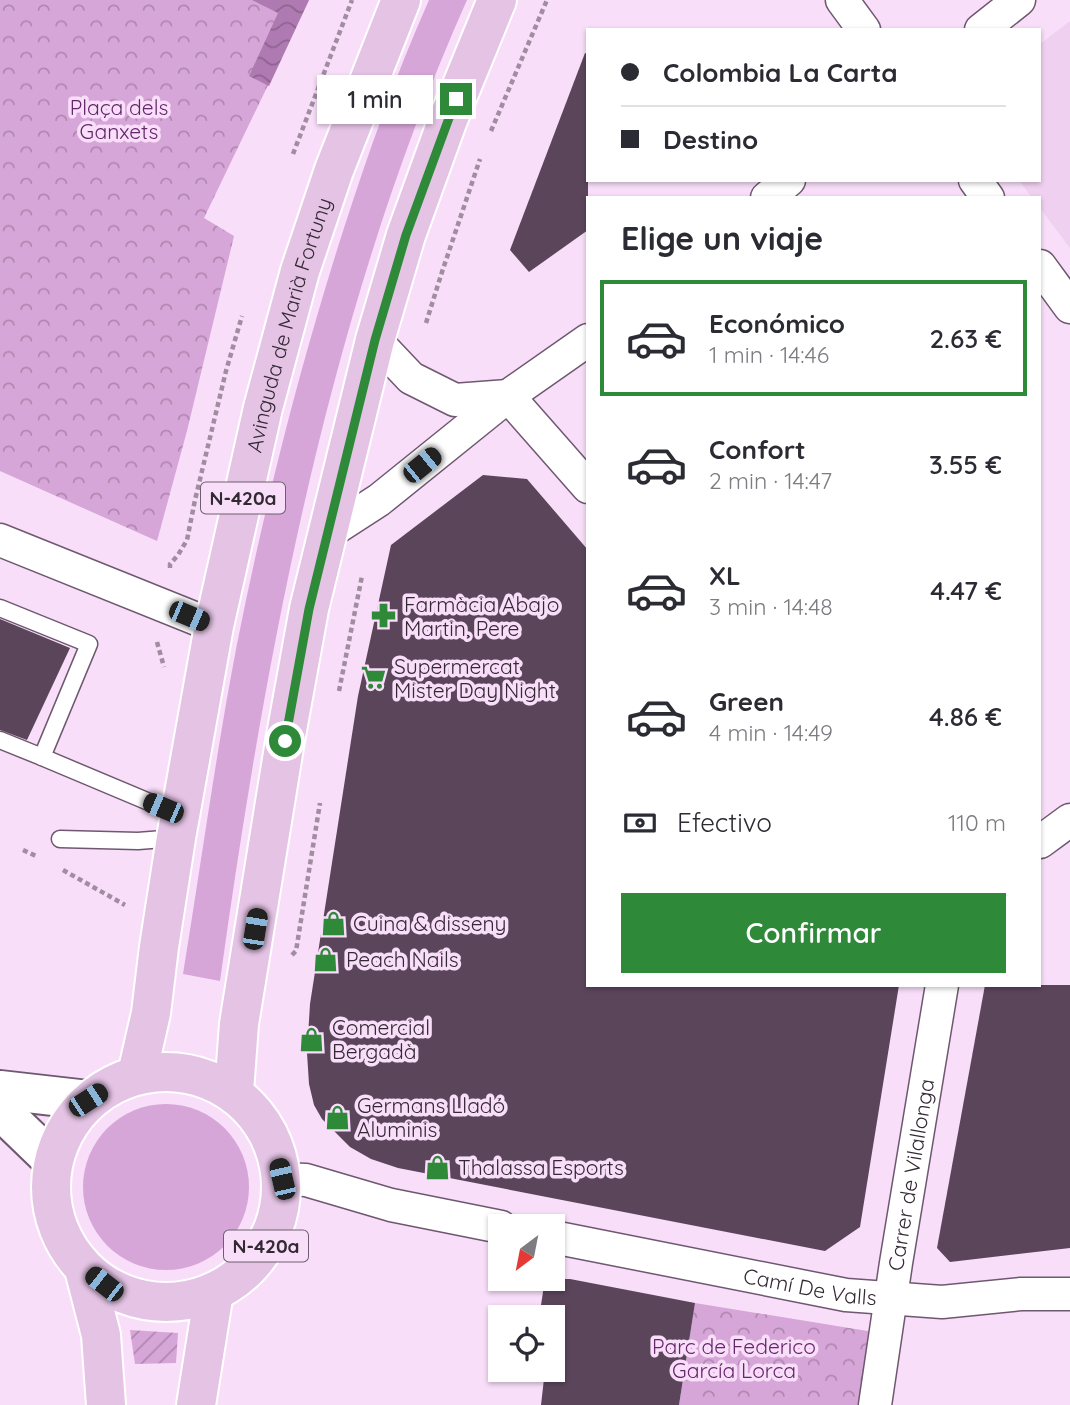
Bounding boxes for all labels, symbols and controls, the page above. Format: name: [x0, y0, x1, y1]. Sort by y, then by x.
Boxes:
text: Colombia La Carta: [663, 56, 898, 89]
callout: 1 min: [316, 74, 432, 124]
route end: [440, 83, 472, 115]
text: 1 min: [347, 85, 403, 114]
park label: Plaça dels Ganxets: [70, 94, 168, 144]
text: Destino: [663, 123, 758, 156]
street label: Avinguda de Marià Fortuny: [240, 194, 337, 455]
text: Elige un viaje: [621, 218, 823, 258]
icon: car: [625, 307, 688, 370]
text: Económico: [709, 307, 845, 340]
text: 2.63 €: [929, 322, 1002, 355]
text: 1 min · 14:46: [709, 340, 829, 369]
icon: car: [625, 433, 688, 496]
text: Confort: [709, 433, 806, 466]
car: [400, 444, 445, 486]
text: 3.55 €: [929, 448, 1002, 481]
text: 2 min · 14:47: [709, 466, 832, 495]
road number: N-420a: [201, 482, 285, 513]
icon: car: [625, 559, 688, 622]
text: XL: [709, 559, 741, 592]
text: 4.47 €: [930, 574, 1002, 607]
place label: Farmàcia Abajo Martin, Pere: [404, 591, 559, 641]
text: 3 min · 14:48: [709, 592, 833, 621]
car: [166, 598, 213, 634]
pharmacy icon: Farmàcia Abajo Martin, Pere: [370, 602, 398, 630]
place label: Supermercat Mister Day Night: [394, 653, 556, 703]
supermarket icon: Supermercat Mister Day Night: [360, 664, 388, 692]
icon: car: [625, 685, 688, 748]
text: Green: [709, 685, 784, 718]
text: 4.86 €: [929, 700, 1002, 733]
text: 4 min · 14:49: [709, 718, 833, 747]
route start: [269, 725, 301, 757]
car: [140, 790, 187, 826]
icon: cash: [621, 804, 659, 842]
text: Efectivo: [677, 806, 772, 839]
text: 110 m: [948, 808, 1006, 837]
button: Confirmar: [621, 893, 1006, 973]
car: [242, 907, 269, 951]
shop icon: Cuina & disseny: [319, 909, 347, 937]
place label: Cuina & disseny: [353, 910, 507, 936]
shop icon: Peach Nails: [312, 945, 340, 973]
place label: Peach Nails: [346, 946, 459, 972]
place label: Comercial Bergadà: [332, 1014, 430, 1064]
shop icon: Comercial Bergadà: [298, 1025, 326, 1053]
street label: Carrer de Vilallonga: [882, 1077, 939, 1273]
car: [65, 1080, 112, 1120]
place label: Germans Lladó Aluminis: [357, 1092, 505, 1142]
shop icon: Germans Lladó Aluminis: [323, 1103, 351, 1131]
shop icon: Thalassa Esports: [424, 1153, 452, 1181]
place label: Thalassa Esports: [458, 1154, 624, 1180]
car: [268, 1156, 297, 1202]
north arrow: [488, 1214, 565, 1292]
map controls: [488, 1214, 565, 1382]
road number: N-420a: [224, 1230, 308, 1262]
street label: Camí De Valls: [741, 1262, 878, 1310]
car: [81, 1263, 128, 1305]
button: locate: [488, 1305, 565, 1382]
park label: Parc de Federico García Lorca: [652, 1333, 816, 1383]

